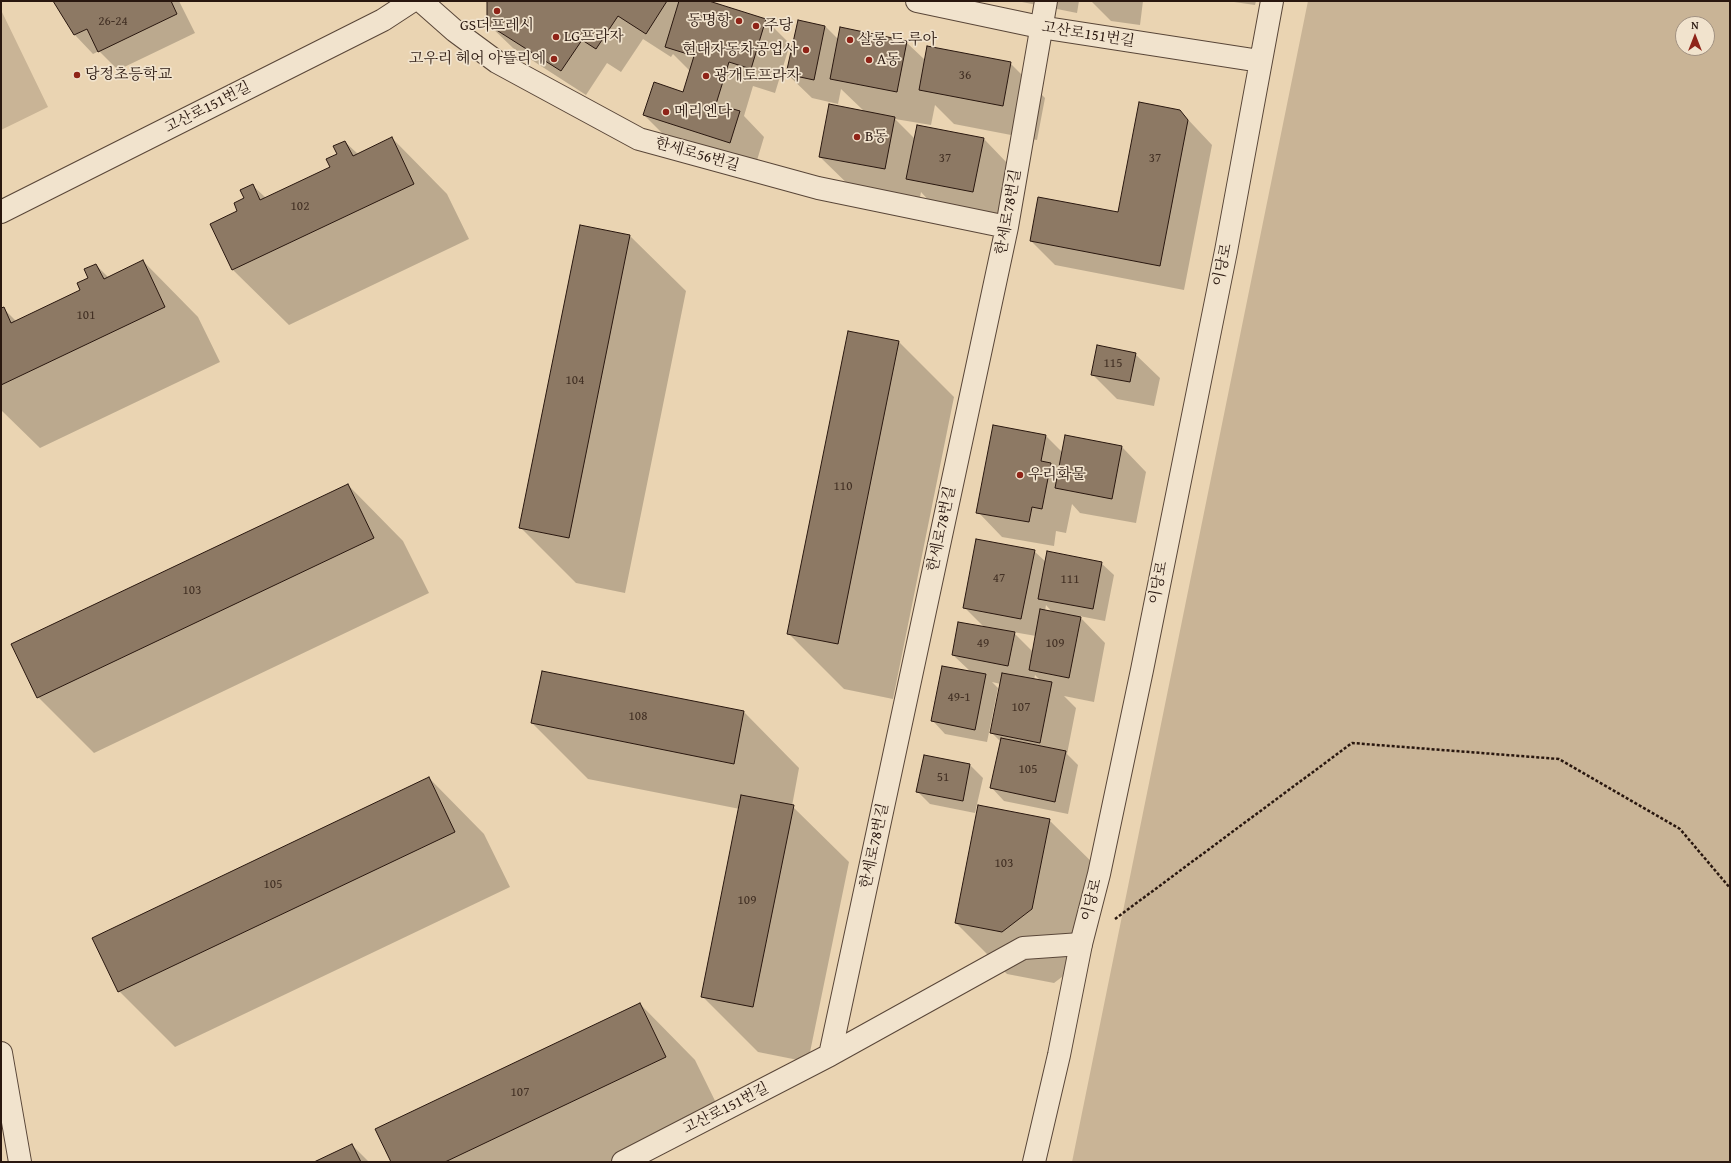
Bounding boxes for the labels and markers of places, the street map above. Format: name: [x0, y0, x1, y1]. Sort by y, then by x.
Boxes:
marker: GS더프레시: [492, 6, 502, 16]
place label: 동명항: [688, 12, 731, 30]
marker: 동명항: [734, 16, 744, 26]
place label: GS더프레시: [460, 17, 534, 35]
place label: 주당: [764, 17, 793, 35]
marker: 주당: [751, 21, 761, 31]
place label: LG프라자: [564, 28, 624, 46]
place label: 살롱 드 루아: [858, 31, 937, 49]
marker: LG프라자: [551, 32, 561, 42]
marker: 살롱 드 루아: [845, 35, 855, 45]
place label: 현대자동차공업사: [682, 41, 798, 59]
marker: 현대자동차공업사: [801, 45, 811, 55]
place label: 고우리 헤어 아뜰리에: [409, 50, 546, 68]
place label: A동: [877, 51, 901, 69]
marker: 고우리 헤어 아뜰리에: [549, 54, 559, 64]
marker: A동: [864, 55, 874, 65]
place label: 당정초등학교: [85, 66, 172, 84]
place label: 광개토프라자: [714, 67, 801, 85]
marker: 당정초등학교: [72, 70, 82, 80]
marker: 광개토프라자: [701, 71, 711, 81]
place label: 메리엔다: [674, 103, 732, 121]
marker: 메리엔다: [661, 107, 671, 117]
place label: B동: [865, 128, 888, 146]
marker: B동: [852, 132, 862, 142]
place label: 우리화물: [1028, 466, 1086, 484]
marker: 우리화물: [1015, 470, 1025, 480]

